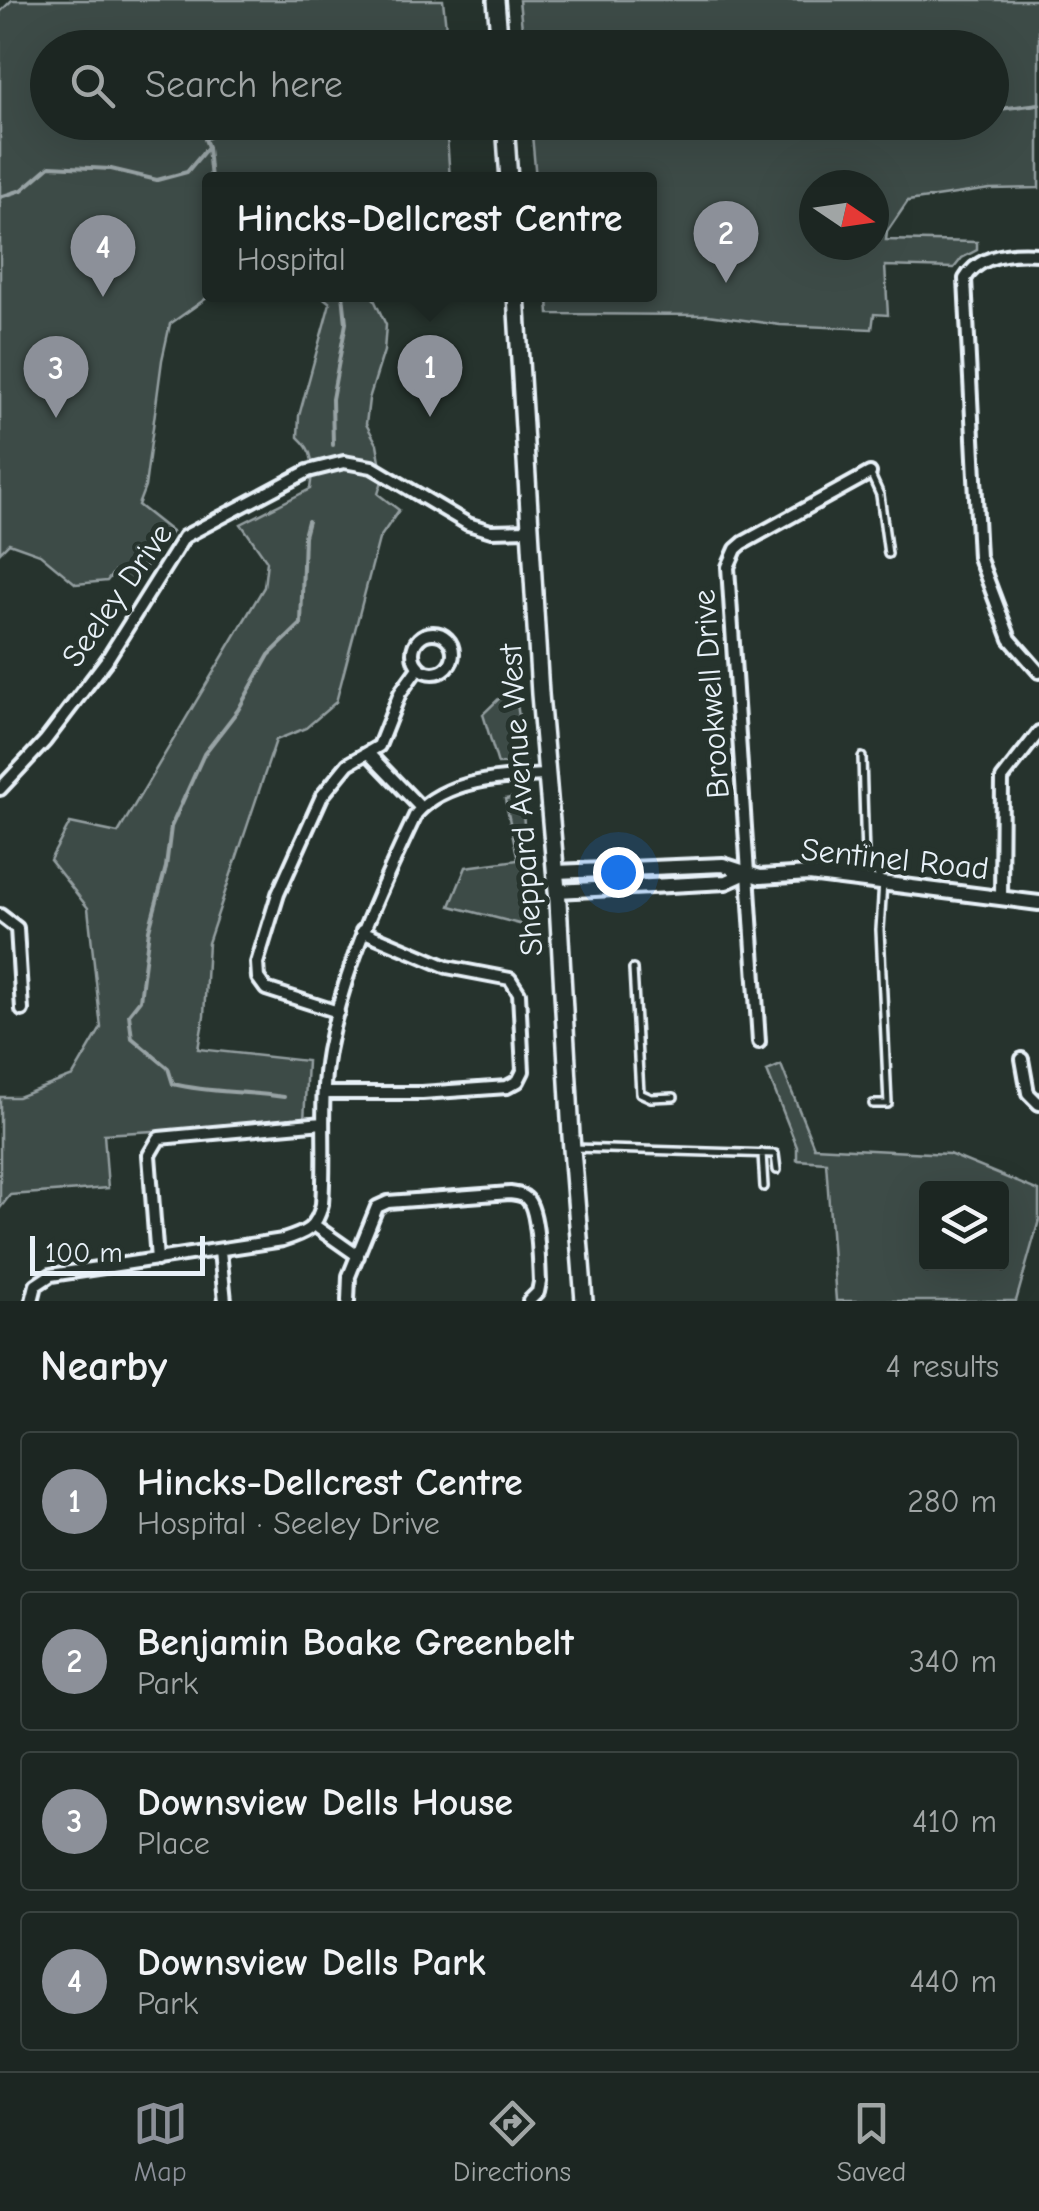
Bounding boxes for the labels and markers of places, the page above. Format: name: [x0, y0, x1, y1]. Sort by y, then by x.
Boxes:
pin: 2: [694, 200, 758, 283]
pin: 4: [70, 214, 136, 297]
pin: 1: [398, 334, 462, 417]
pin: 3: [23, 336, 88, 418]

